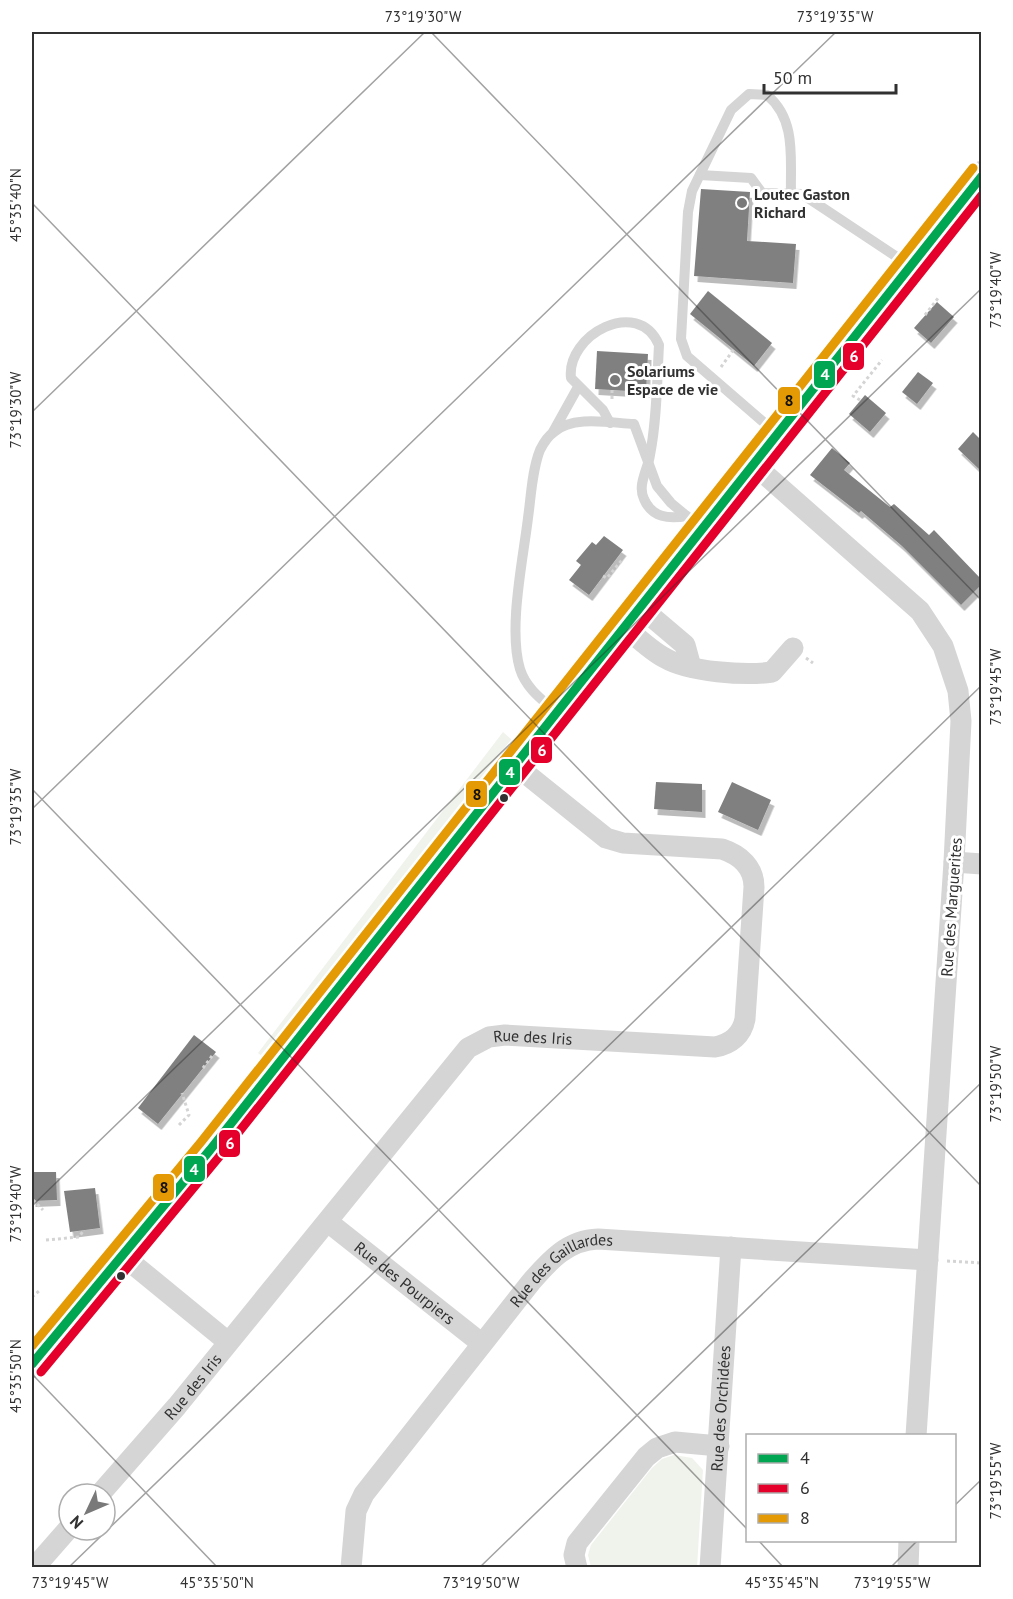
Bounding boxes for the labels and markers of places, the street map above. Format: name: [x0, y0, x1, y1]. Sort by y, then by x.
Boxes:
place label: Loutec Gaston Richard: [754, 184, 850, 222]
marker: Loutec Gaston Richard: [735, 196, 749, 210]
place label: Solariums Espace de vie: [627, 361, 718, 399]
marker: Solariums Espace de vie: [608, 373, 622, 387]
unlabelled marker: [498, 792, 510, 804]
unlabelled marker: [115, 1270, 127, 1282]

